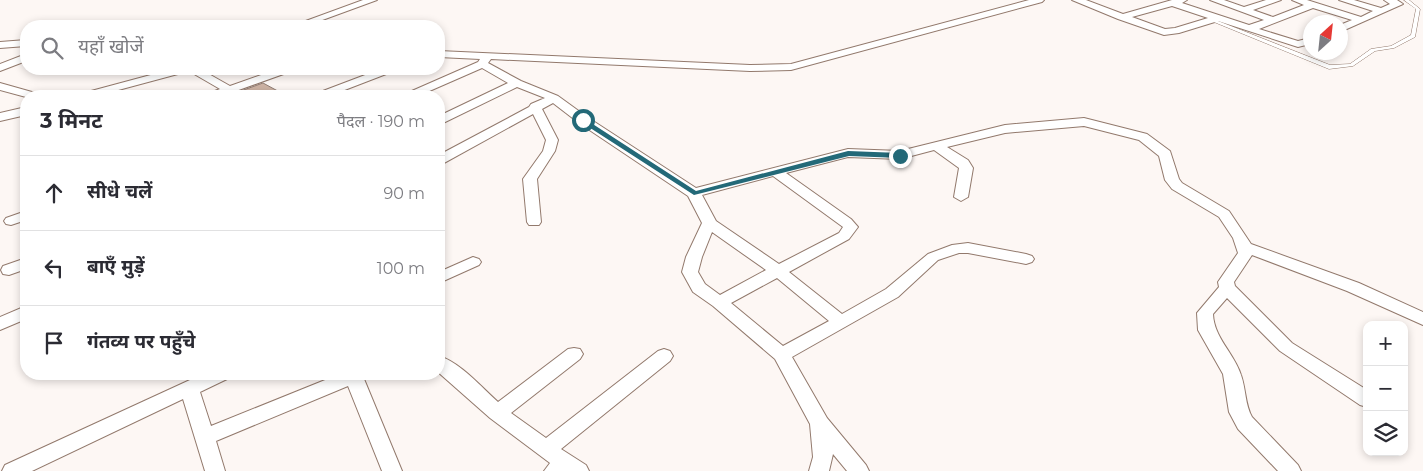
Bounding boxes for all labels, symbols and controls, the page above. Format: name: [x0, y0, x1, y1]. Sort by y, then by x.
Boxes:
north arrow: [1303, 15, 1348, 60]
search box: [20, 20, 445, 75]
icon: search: [38, 34, 66, 62]
text: यहाँ खोजें: [78, 35, 144, 58]
text: 3 मिनट: [40, 108, 102, 133]
route start: [572, 109, 595, 132]
text: पैदल · 190 m: [337, 112, 425, 131]
route end: [889, 145, 912, 168]
icon: ahead: [40, 179, 68, 207]
text: सीधे चलें: [87, 180, 152, 203]
text: 90 m: [383, 184, 425, 203]
icon: left: [40, 254, 68, 282]
text: बाएँ मुड़ें: [87, 255, 144, 278]
text: 100 m: [377, 259, 425, 278]
map controls: [1363, 321, 1408, 456]
button: +: [1363, 321, 1408, 366]
icon: arrive: [40, 329, 68, 357]
text: गंतव्य पर पहुँचे: [87, 330, 195, 353]
button: −: [1363, 366, 1408, 411]
button: layers: [1363, 411, 1408, 456]

